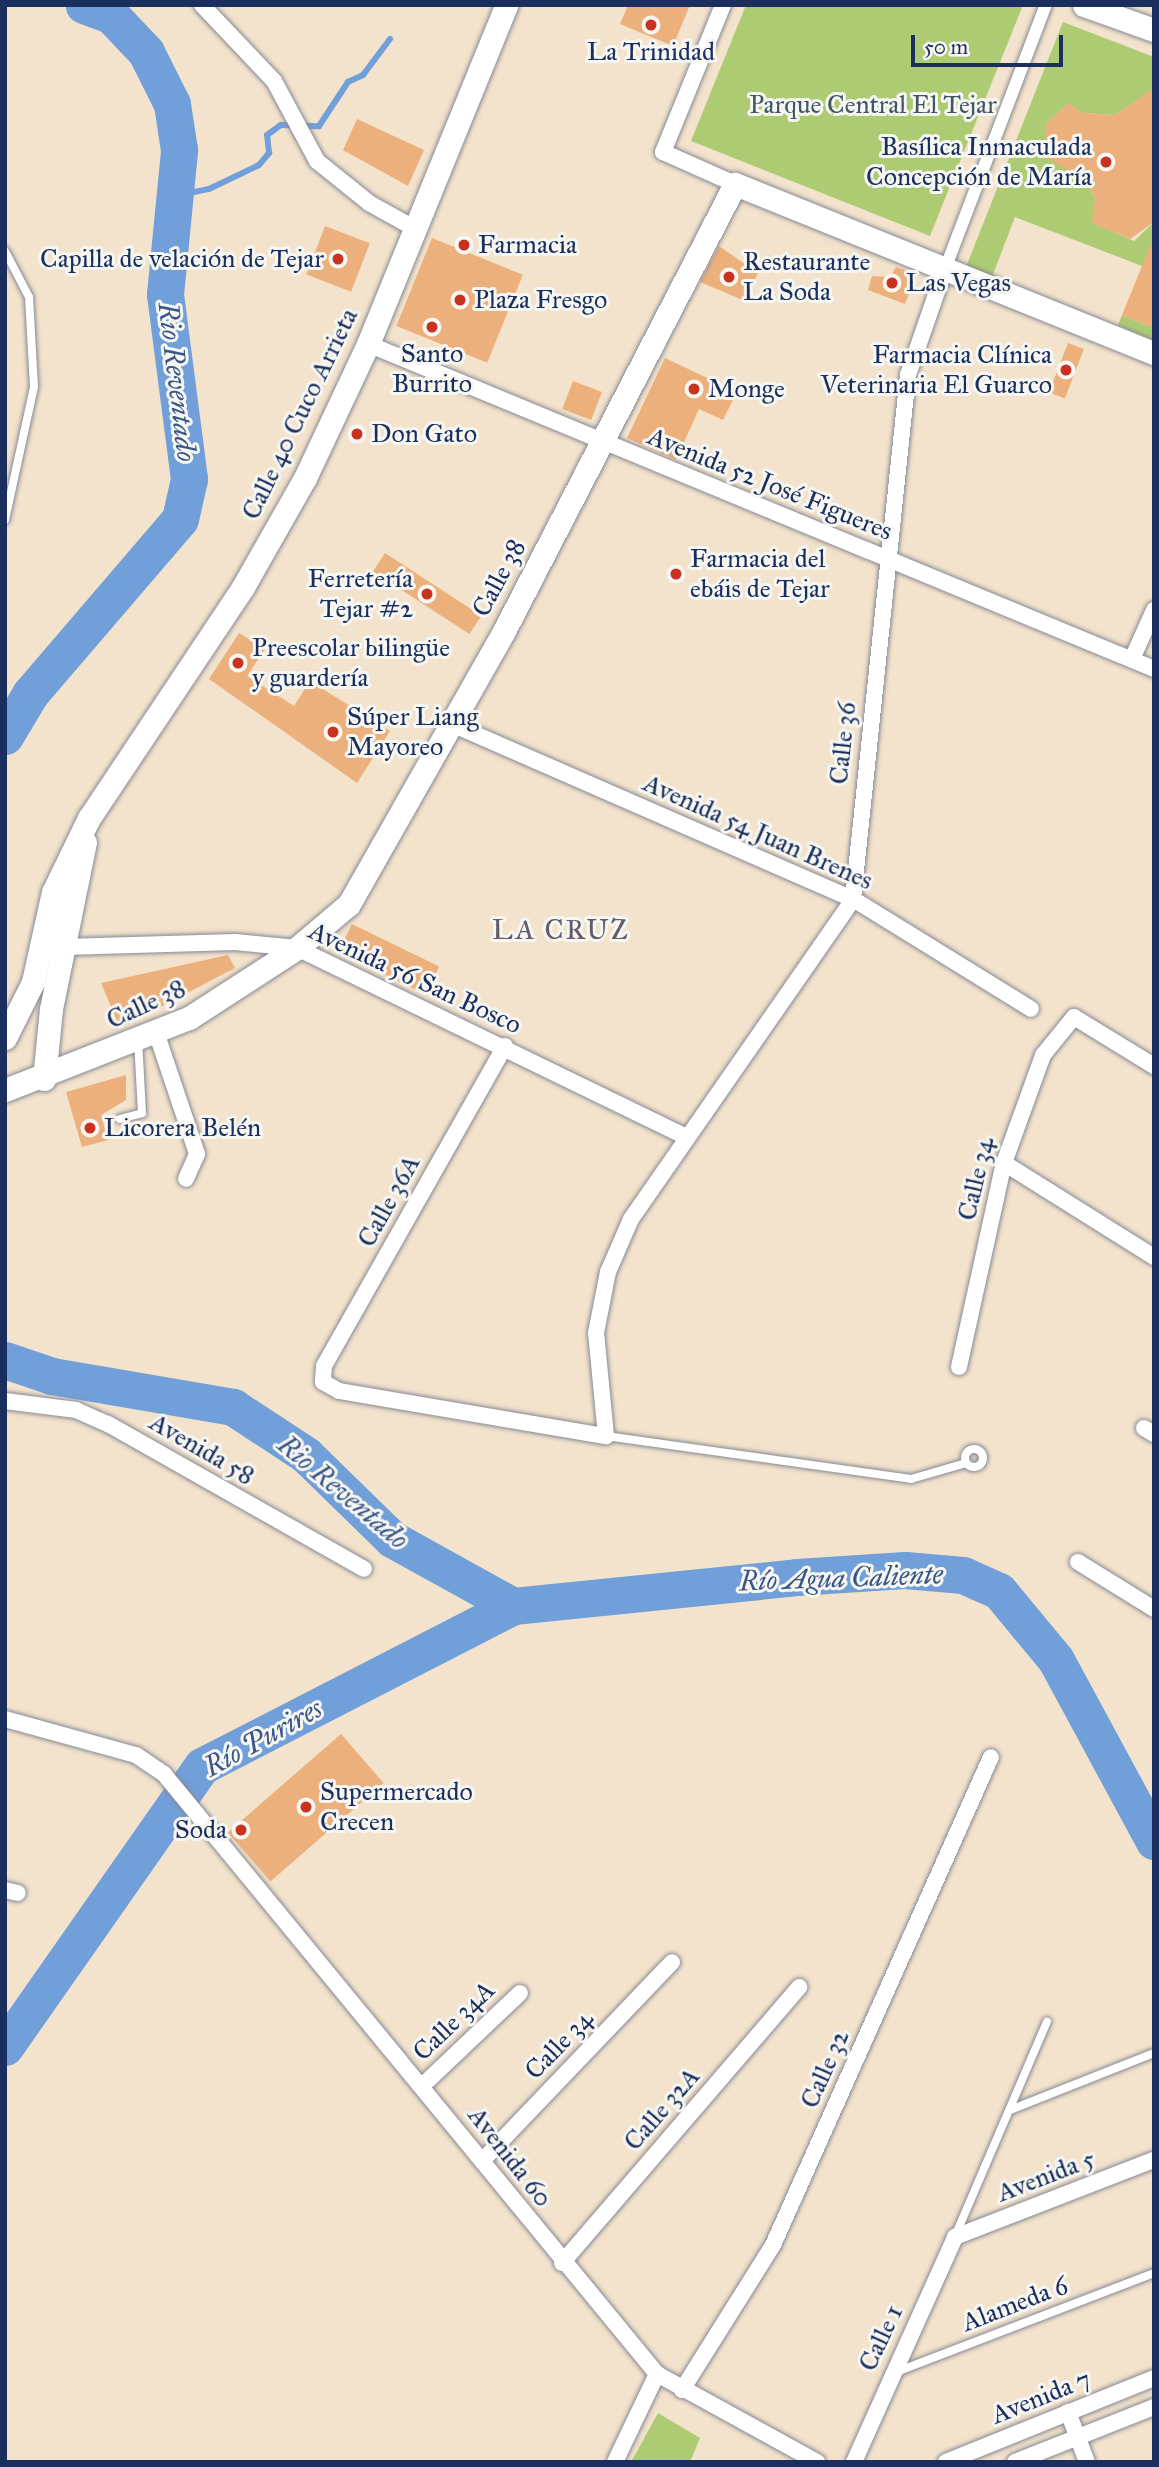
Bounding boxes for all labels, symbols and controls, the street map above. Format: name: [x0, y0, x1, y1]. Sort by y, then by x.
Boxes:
marker: La Trinidad: [643, 17, 659, 33]
scale bar: [914, 21, 1066, 65]
text: 50 m: [924, 34, 968, 60]
place label: La Trinidad: [587, 36, 715, 68]
park label: Parque Central El Tejar: [749, 89, 997, 121]
place label: Basílica Inmaculada Concepción de María: [866, 131, 1092, 192]
marker: Basílica Inmaculada Concepción de María: [1098, 154, 1114, 170]
place label: Farmacia: [478, 229, 577, 261]
marker: Farmacia: [456, 237, 472, 253]
place label: Capilla de velación de Tejar: [40, 243, 324, 275]
place label: Restaurante La Soda: [743, 246, 870, 308]
marker: Capilla de velación de Tejar: [330, 251, 346, 267]
place label: Las Vegas: [906, 267, 1011, 299]
marker: Restaurante La Soda: [721, 269, 737, 285]
marker: Las Vegas: [884, 275, 900, 291]
place label: Plaza Fresgo: [474, 284, 607, 316]
marker: Plaza Fresgo: [452, 292, 468, 308]
water label: Rio Reventado: [151, 300, 203, 464]
street label: Calle 40 Cuco Arrieta: [235, 303, 365, 525]
marker: Santo Burrito: [424, 319, 440, 335]
place label: Santo Burrito: [392, 338, 472, 400]
place label: Farmacia Clínica Veterinaria El Guarco: [820, 339, 1052, 400]
marker: Farmacia Clínica Veterinaria El Guarco: [1058, 362, 1074, 378]
place label: Monge: [708, 373, 785, 405]
marker: Monge: [686, 381, 702, 397]
place label: Don Gato: [371, 418, 477, 450]
street label: Avenida 52 José Figueres: [643, 421, 897, 547]
marker: Don Gato: [349, 426, 365, 442]
street label: Calle 38: [466, 534, 532, 622]
place label: Farmacia del ebáis de Tejar: [690, 543, 830, 604]
place label: Ferretería Tejar #2: [308, 563, 413, 624]
marker: Farmacia del ebáis de Tejar: [668, 566, 684, 582]
marker: Ferretería Tejar #2: [419, 586, 435, 602]
place label: Preescolar bilingüe y guardería: [252, 632, 450, 694]
marker: Preescolar bilingüe y guardería: [230, 655, 246, 671]
street label: Calle 36: [823, 700, 863, 786]
place label: Súper Liang Mayoreo: [347, 701, 479, 762]
marker: Súper Liang Mayoreo: [325, 724, 341, 740]
street label: Avenida 54 Juan Brenes: [638, 767, 878, 897]
district label: LA CRUZ: [493, 913, 629, 947]
street label: Avenida 56 San Bosco: [304, 915, 526, 1041]
street label: Calle 38: [102, 972, 190, 1036]
place label: Licorera Belén: [104, 1112, 261, 1144]
marker: Licorera Belén: [82, 1120, 98, 1136]
street label: Calle 34: [951, 1135, 1001, 1223]
street label: Calle 36A: [351, 1150, 427, 1252]
street label: Avenida 58: [144, 1406, 260, 1492]
water label: Rio Reventado: [271, 1428, 415, 1556]
water label: Río Agua Caliente: [739, 1558, 943, 1598]
water label: Río Purires: [198, 1692, 328, 1784]
place label: Supermercado Crecen: [320, 1776, 473, 1838]
marker: Supermercado Crecen: [298, 1799, 314, 1815]
place label: Soda: [175, 1814, 227, 1846]
marker: Soda: [233, 1822, 249, 1838]
street label: Calle 34A: [407, 1975, 501, 2067]
street label: Calle 34: [519, 2004, 599, 2086]
street label: Calle 32: [794, 2025, 856, 2113]
street label: Calle 32A: [617, 2061, 707, 2157]
street label: Avenida 60: [461, 2101, 559, 2213]
street label: Avenida 5: [993, 2143, 1099, 2209]
street label: Alameda 6: [958, 2270, 1072, 2338]
street label: Calle 1: [852, 2300, 910, 2376]
street label: Avenida 7: [987, 2363, 1095, 2431]

